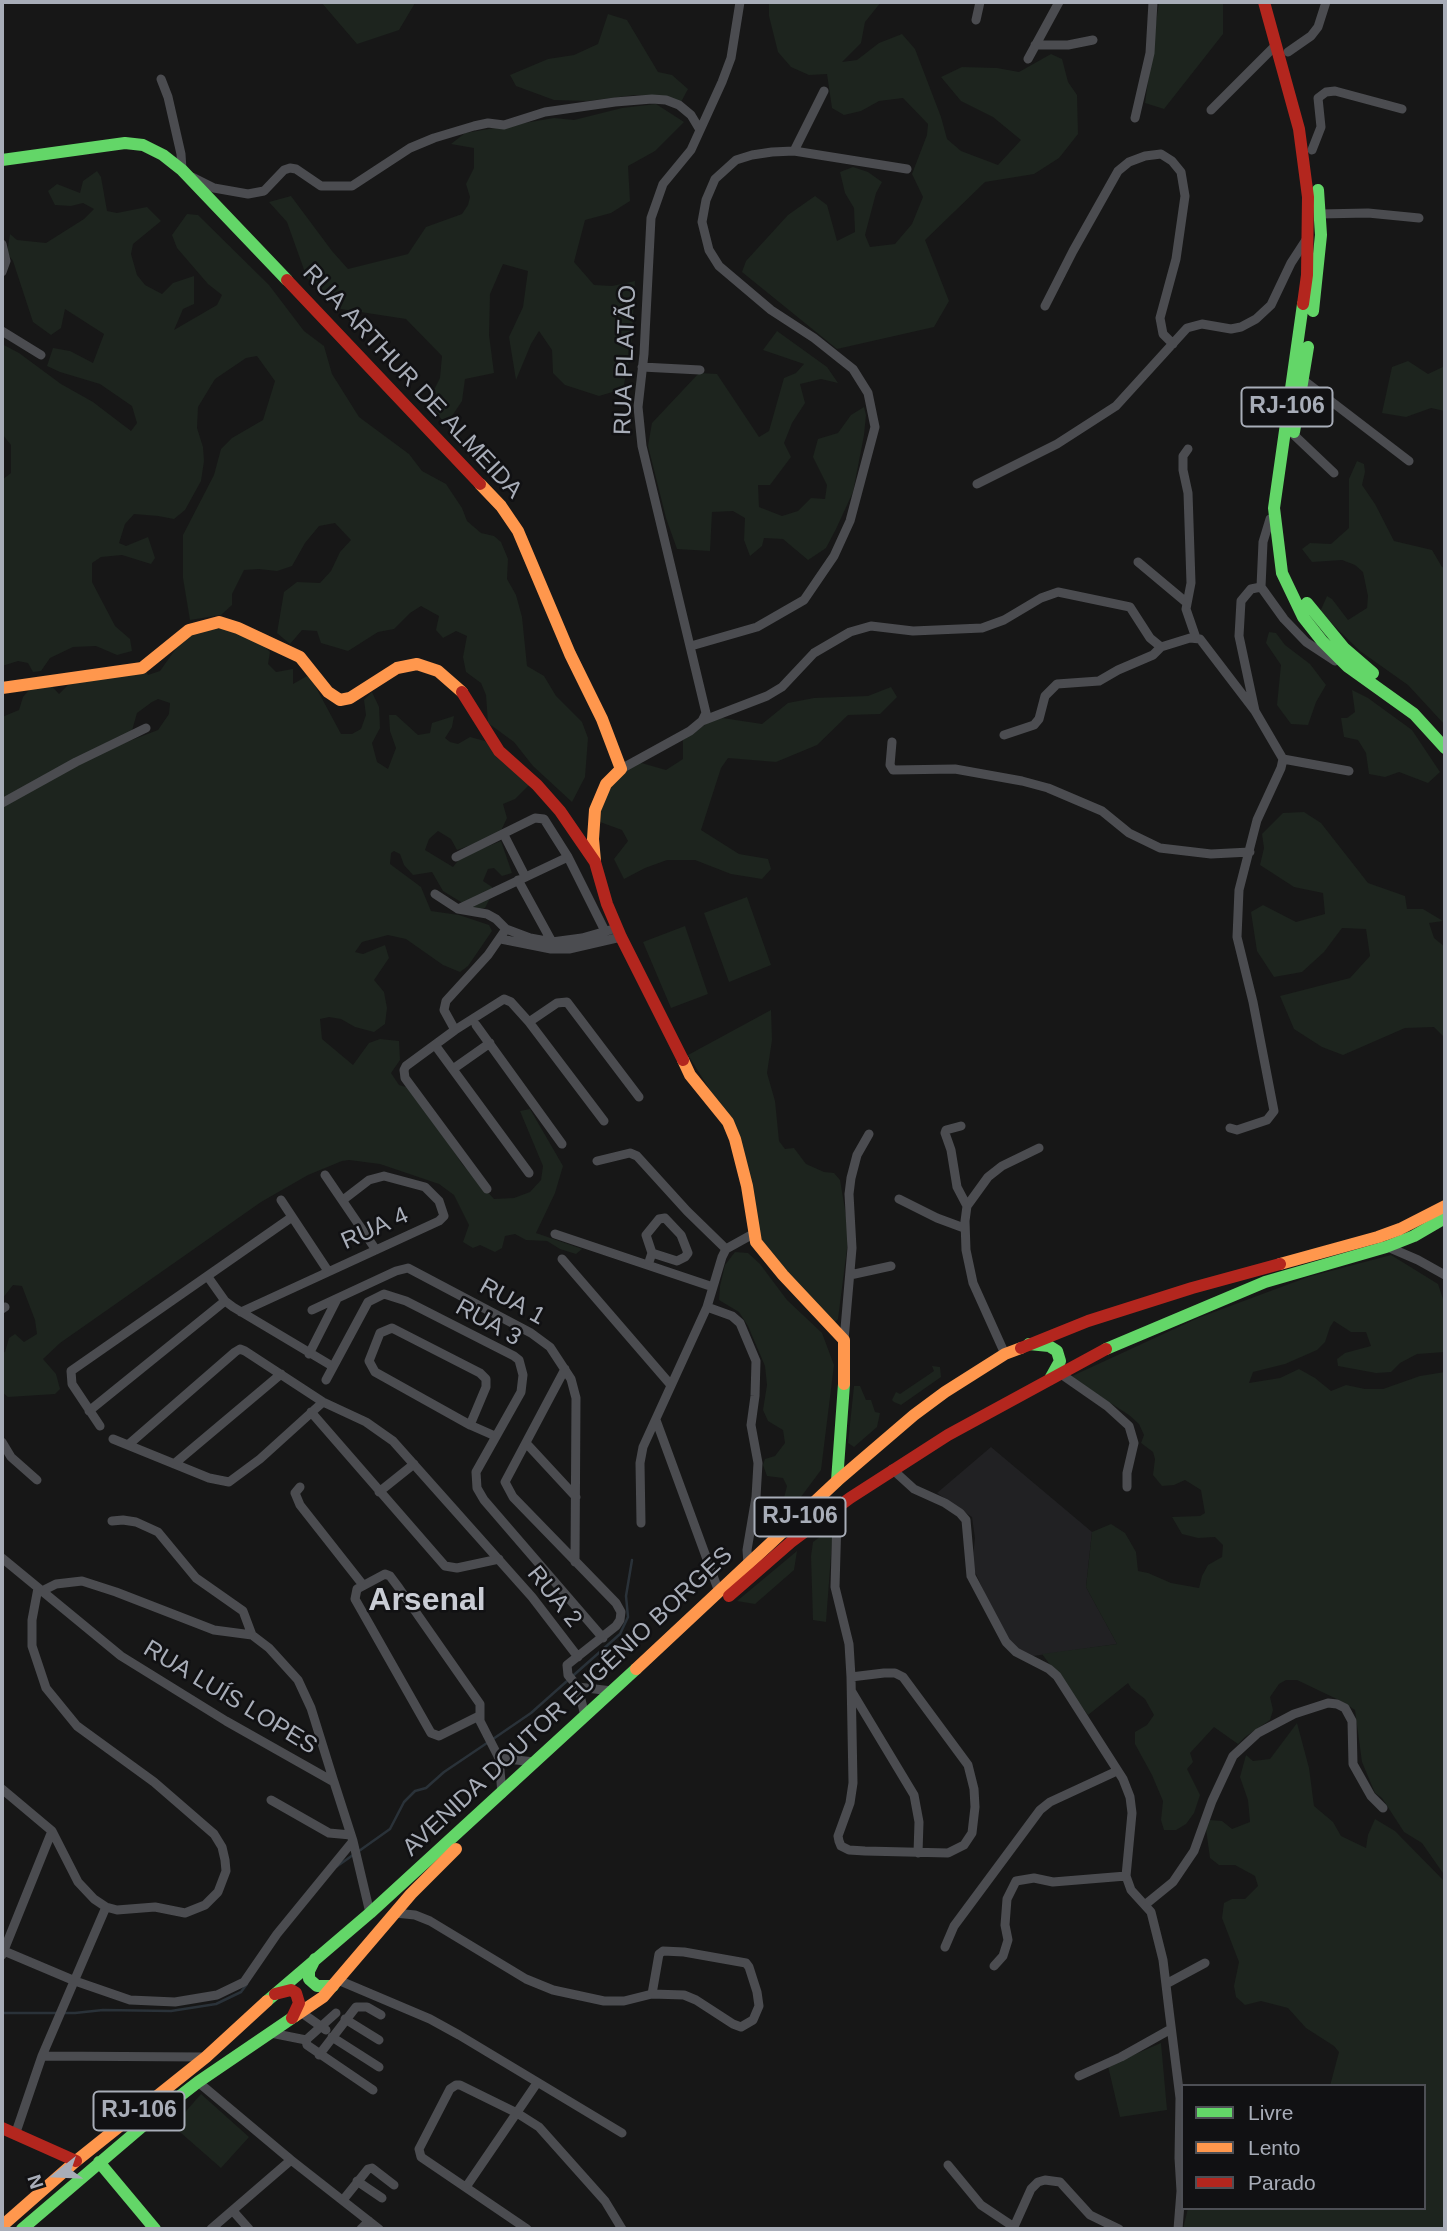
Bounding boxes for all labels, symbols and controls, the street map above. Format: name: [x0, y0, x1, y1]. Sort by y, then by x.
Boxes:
street label: RUA ARTHUR DE ALMEIDA: [296, 259, 528, 505]
street label: RUA PLATÃO: [609, 284, 643, 436]
road number: RJ-106: [1242, 388, 1332, 426]
street label: RUA 4: [337, 1201, 413, 1257]
street label: RUA 1: [474, 1272, 550, 1332]
street label: RUA 3: [450, 1293, 526, 1353]
road number: RJ-106: [754, 1498, 846, 1536]
street label: AVENIDA DOUTOR EUGÊNIO BORGES: [397, 1541, 739, 1863]
street label: RUA 2: [521, 1560, 587, 1634]
district label: Arsenal: [368, 1582, 486, 1620]
street label: RUA LUÍS LOPES: [138, 1635, 322, 1761]
legend: [1181, 2084, 1426, 2210]
road number: RJ-106: [94, 2092, 184, 2130]
text: Livre: [1248, 2101, 1294, 2124]
text: Lento: [1248, 2136, 1301, 2159]
north arrow: [21, 2140, 91, 2210]
text: Parado: [1248, 2171, 1316, 2194]
text: N: [23, 2172, 48, 2191]

